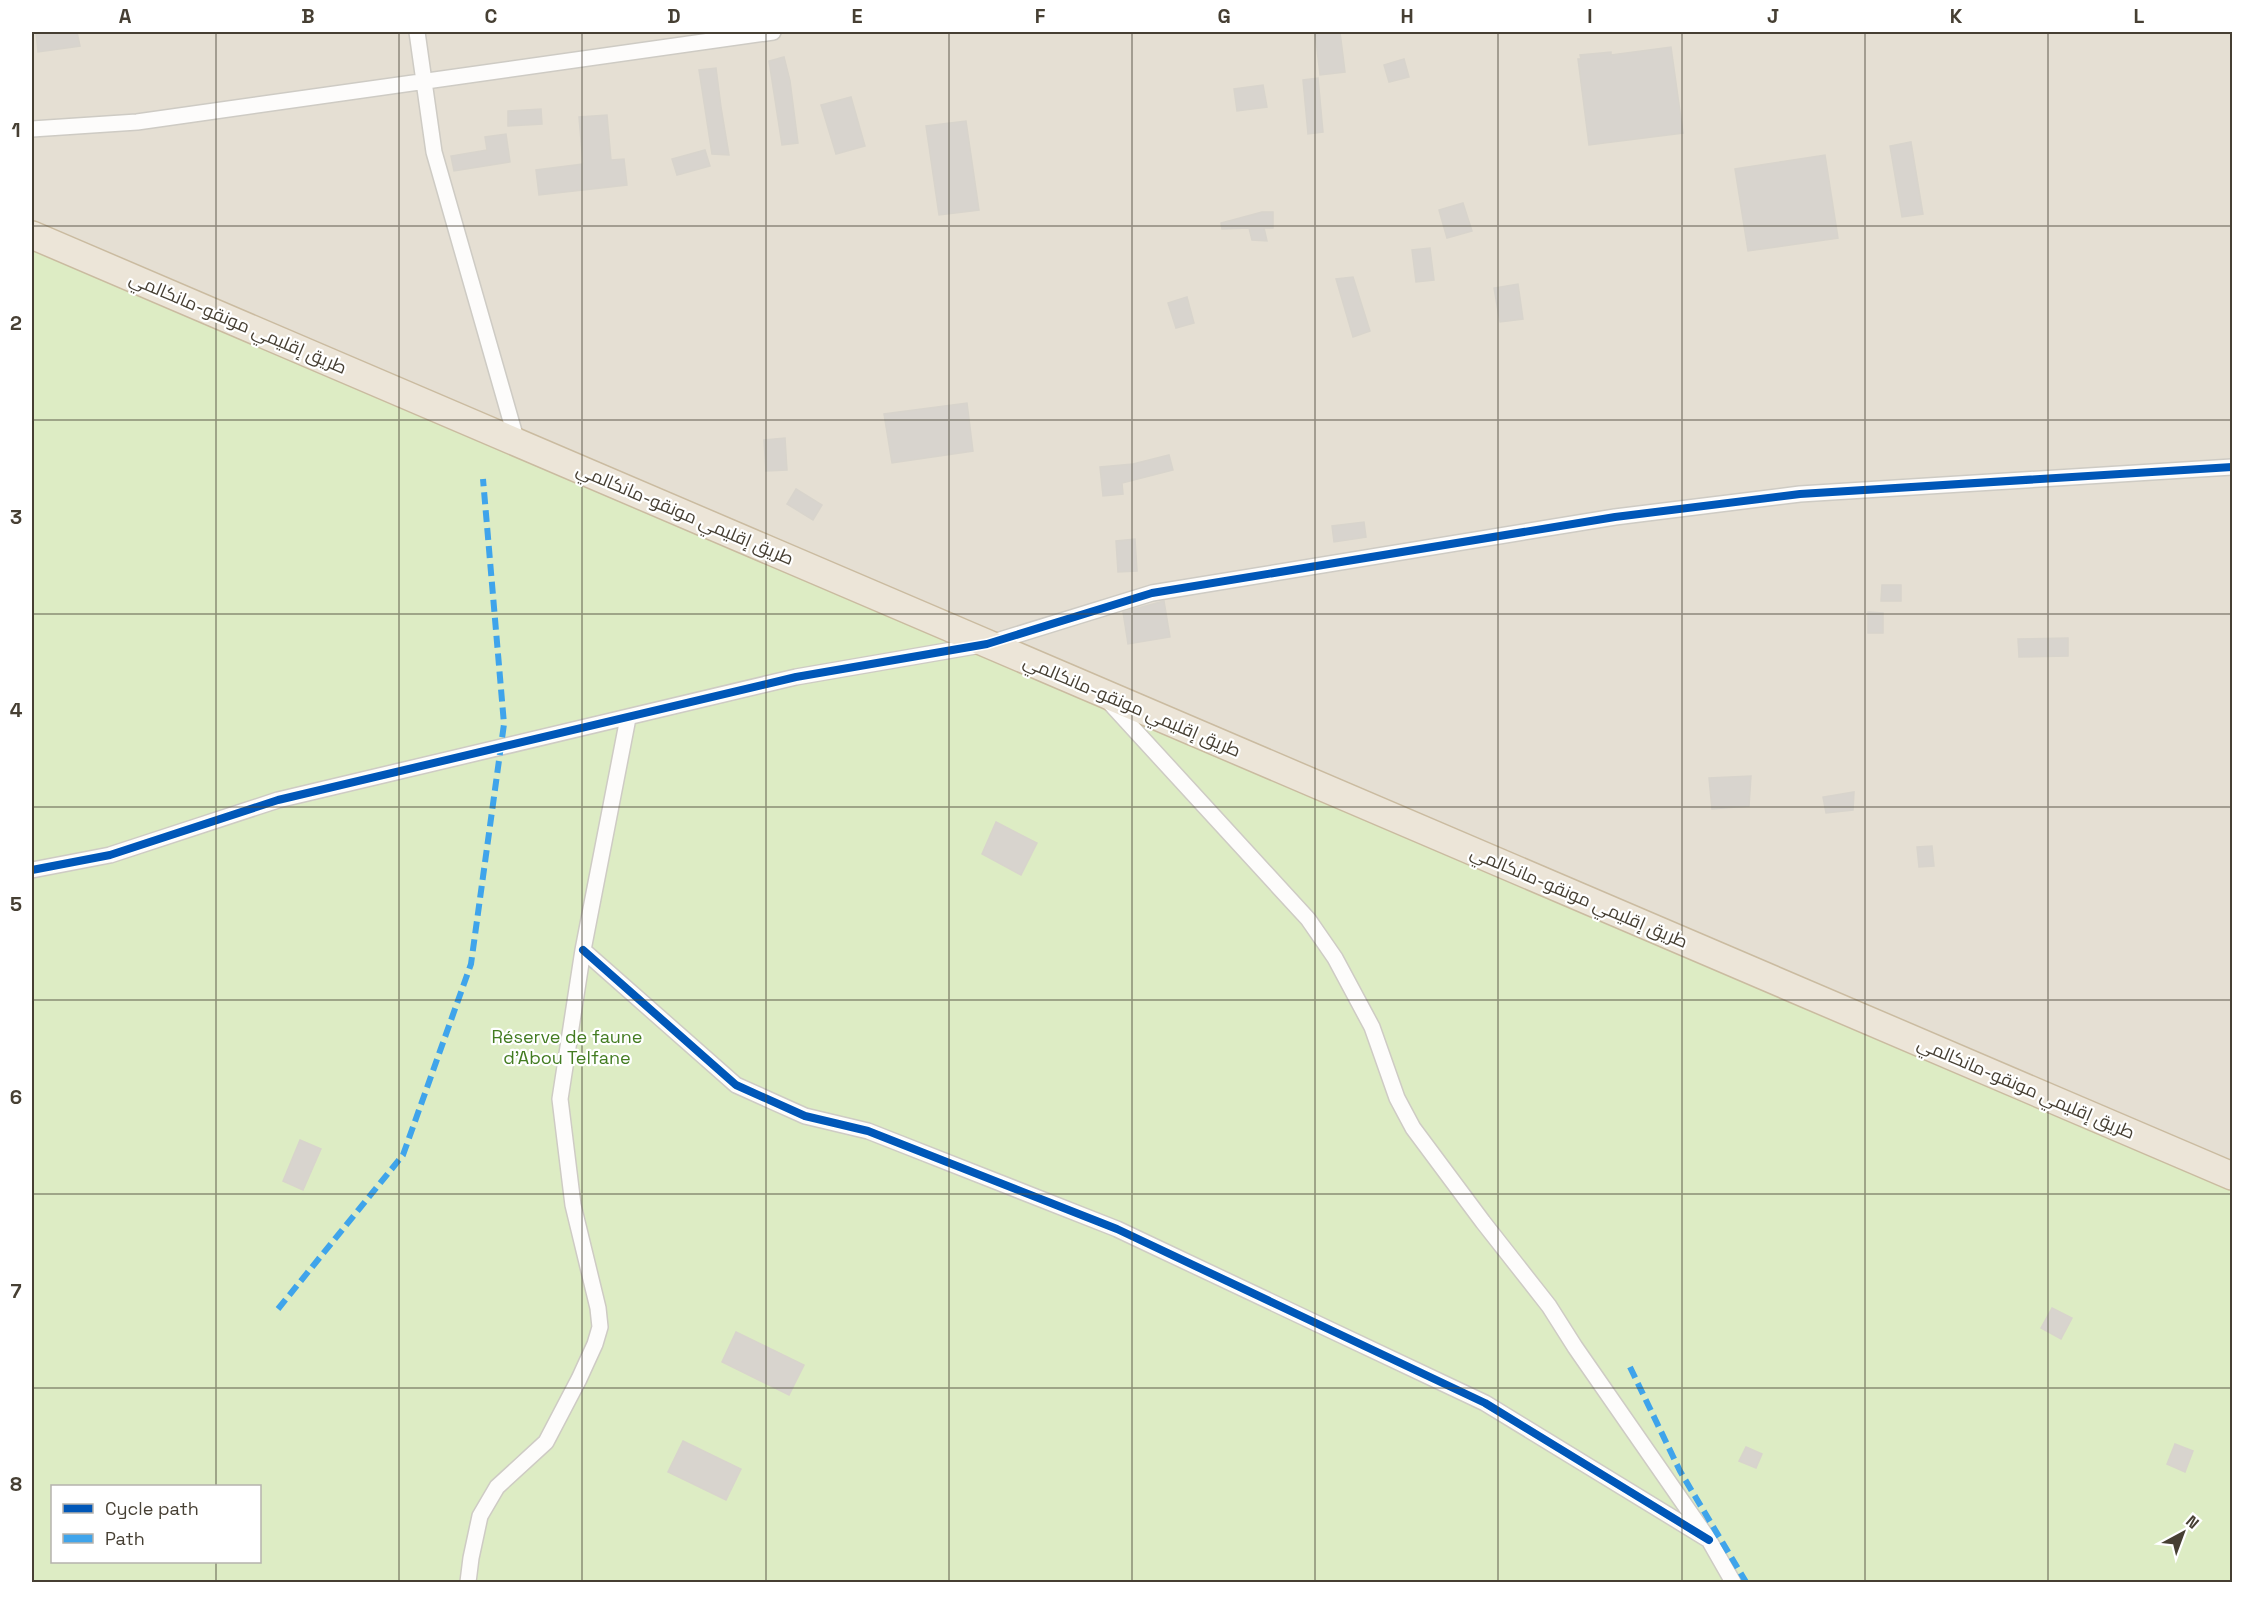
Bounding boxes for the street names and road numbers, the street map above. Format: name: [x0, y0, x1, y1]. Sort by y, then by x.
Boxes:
street label: طريق إقليمي مونقو-مانكالمي: [125, 266, 350, 382]
street label: طريق إقليمي مونقو-مانكالمي: [572, 457, 797, 573]
street label: طريق إقليمي مونقو-مانكالمي: [1019, 649, 1244, 765]
street label: طريق إقليمي مونقو-مانكالمي: [1466, 840, 1691, 956]
street label: طريق إقليمي مونقو-مانكالمي: [1913, 1031, 2138, 1147]

